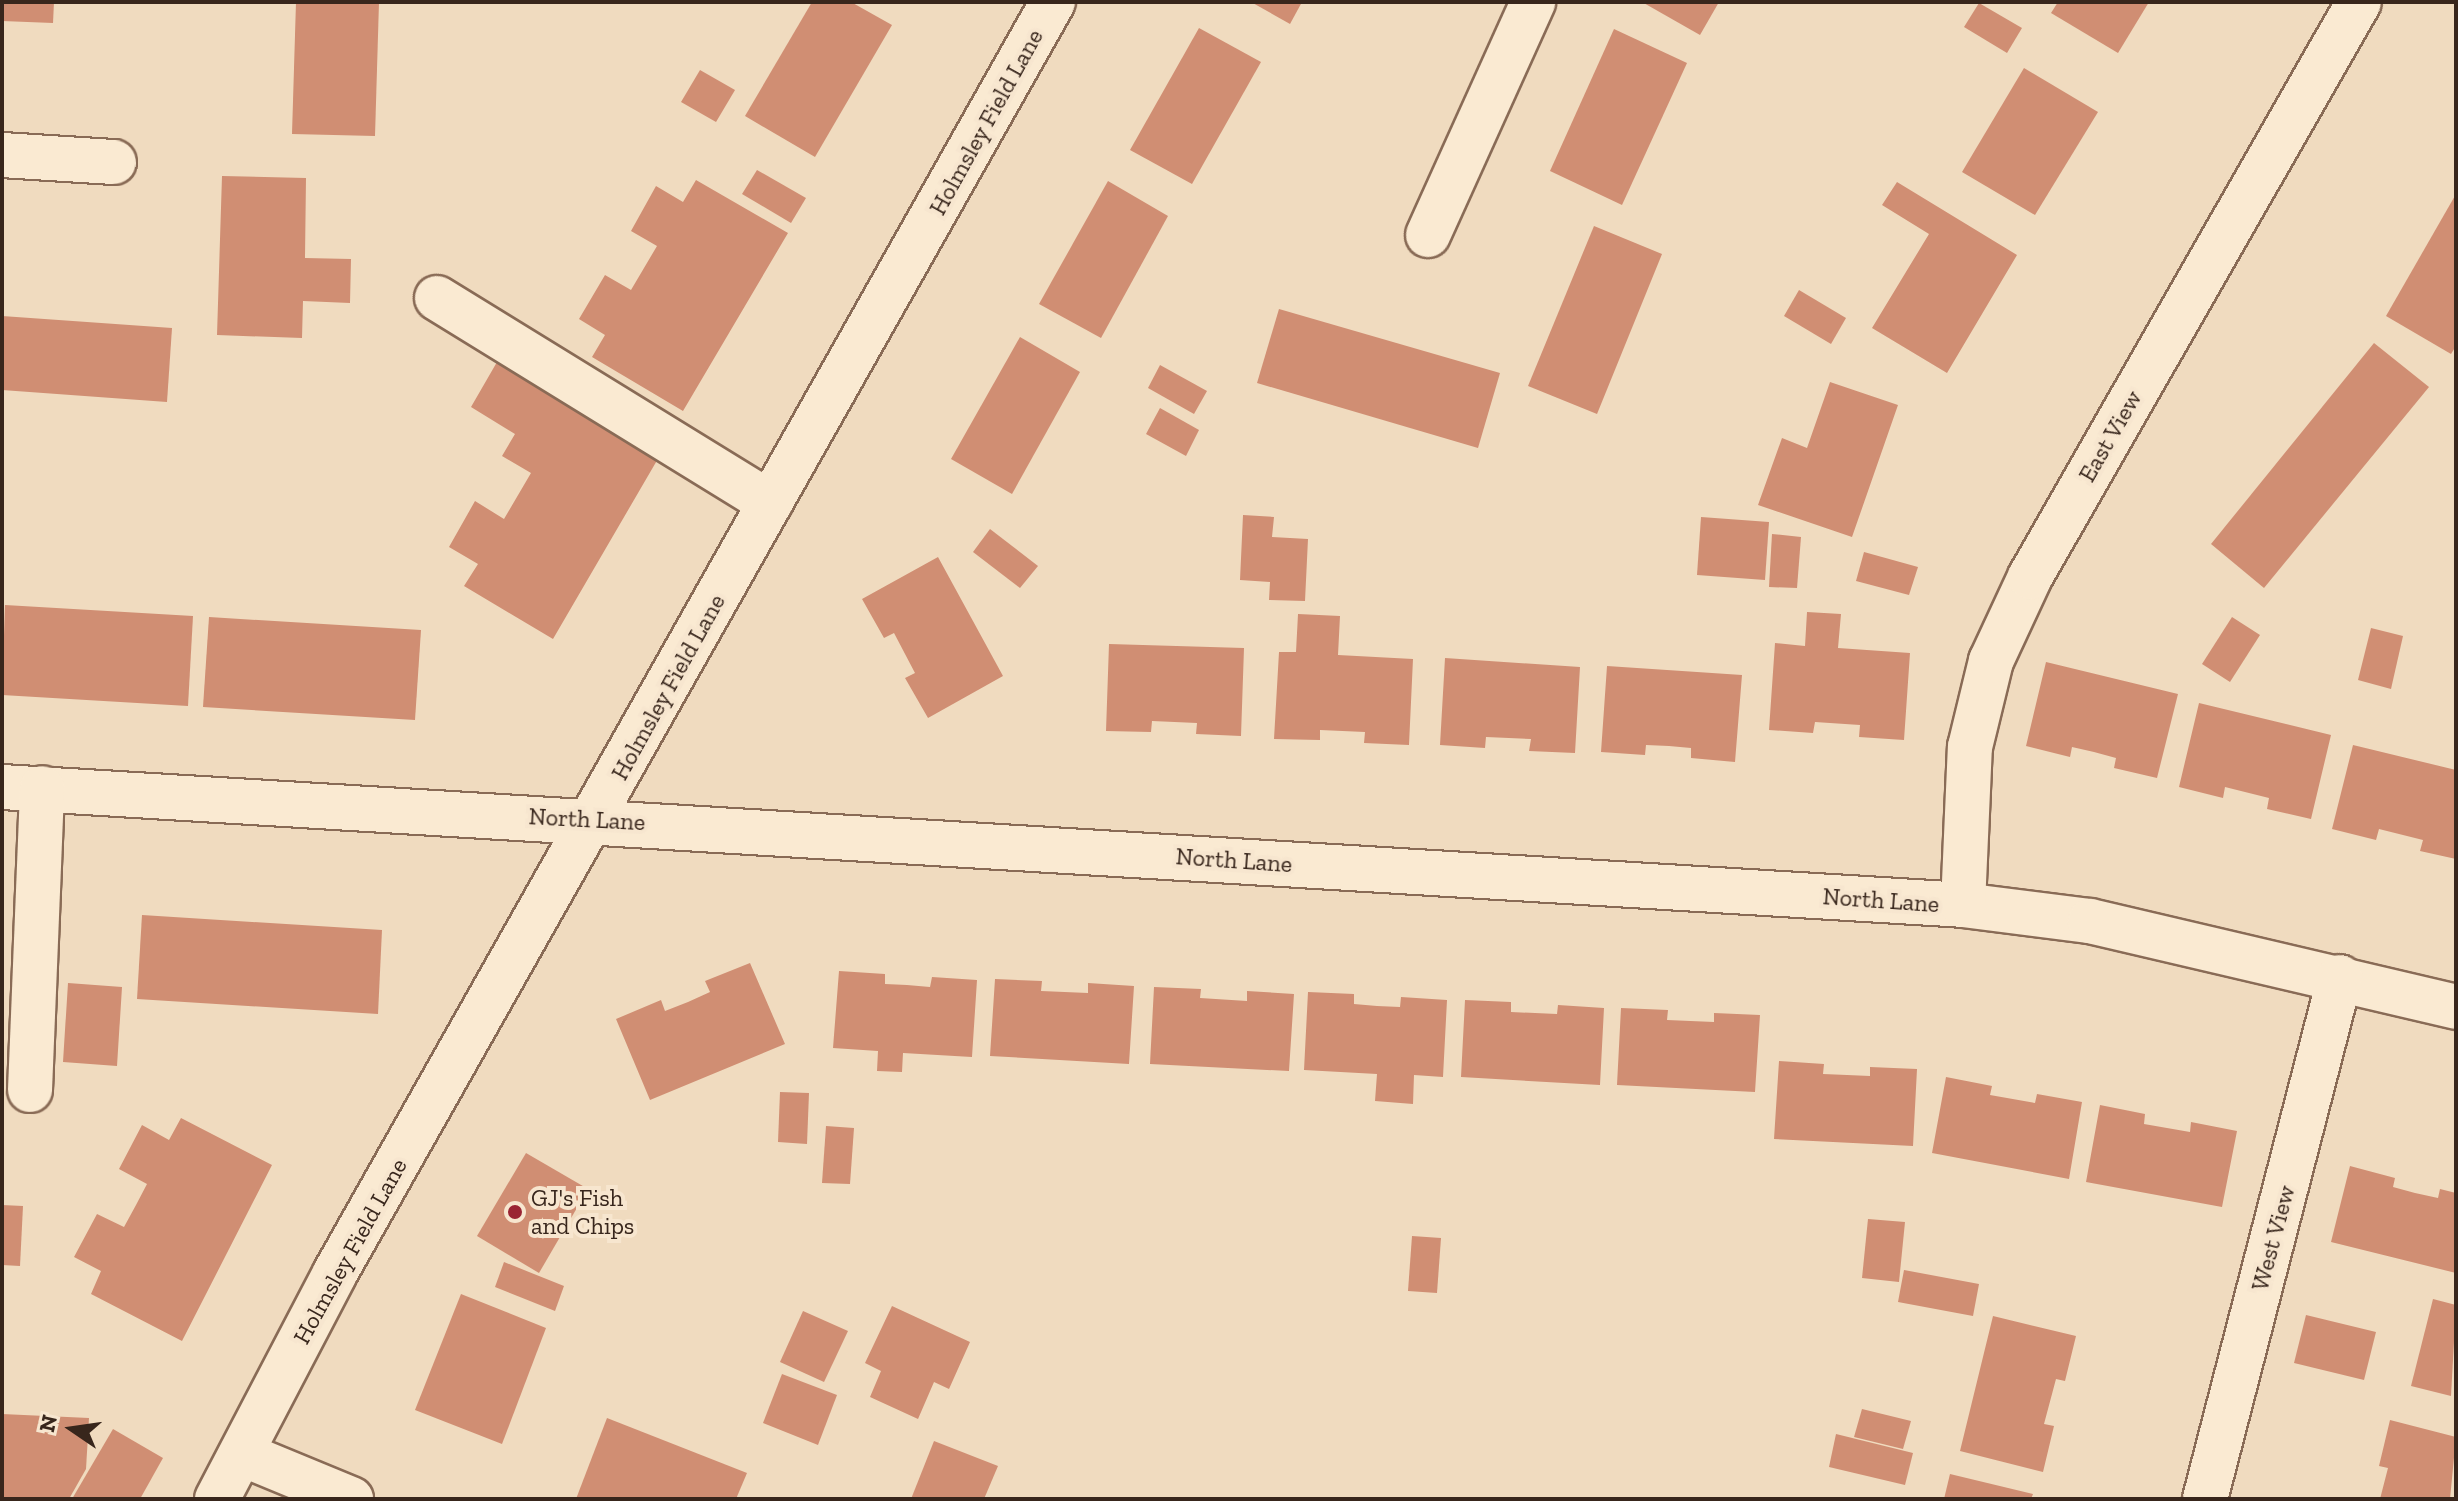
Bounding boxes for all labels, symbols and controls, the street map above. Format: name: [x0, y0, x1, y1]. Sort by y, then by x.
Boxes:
street label: Holmsley Field Lane: [923, 24, 1049, 220]
street label: East View: [2072, 385, 2148, 487]
street label: Holmsley Field Lane: [605, 589, 731, 785]
street label: North Lane: [528, 802, 646, 836]
street label: North Lane: [1175, 842, 1293, 878]
street label: North Lane: [1822, 882, 1940, 918]
street label: Holmsley Field Lane: [287, 1153, 413, 1349]
street label: West View: [2245, 1182, 2301, 1294]
place label: GJ's Fish and Chips: [531, 1184, 634, 1240]
marker: GJ's Fish and Chips: [506, 1203, 524, 1221]
north arrow: [32, 1389, 112, 1469]
text: N: [33, 1412, 63, 1435]

